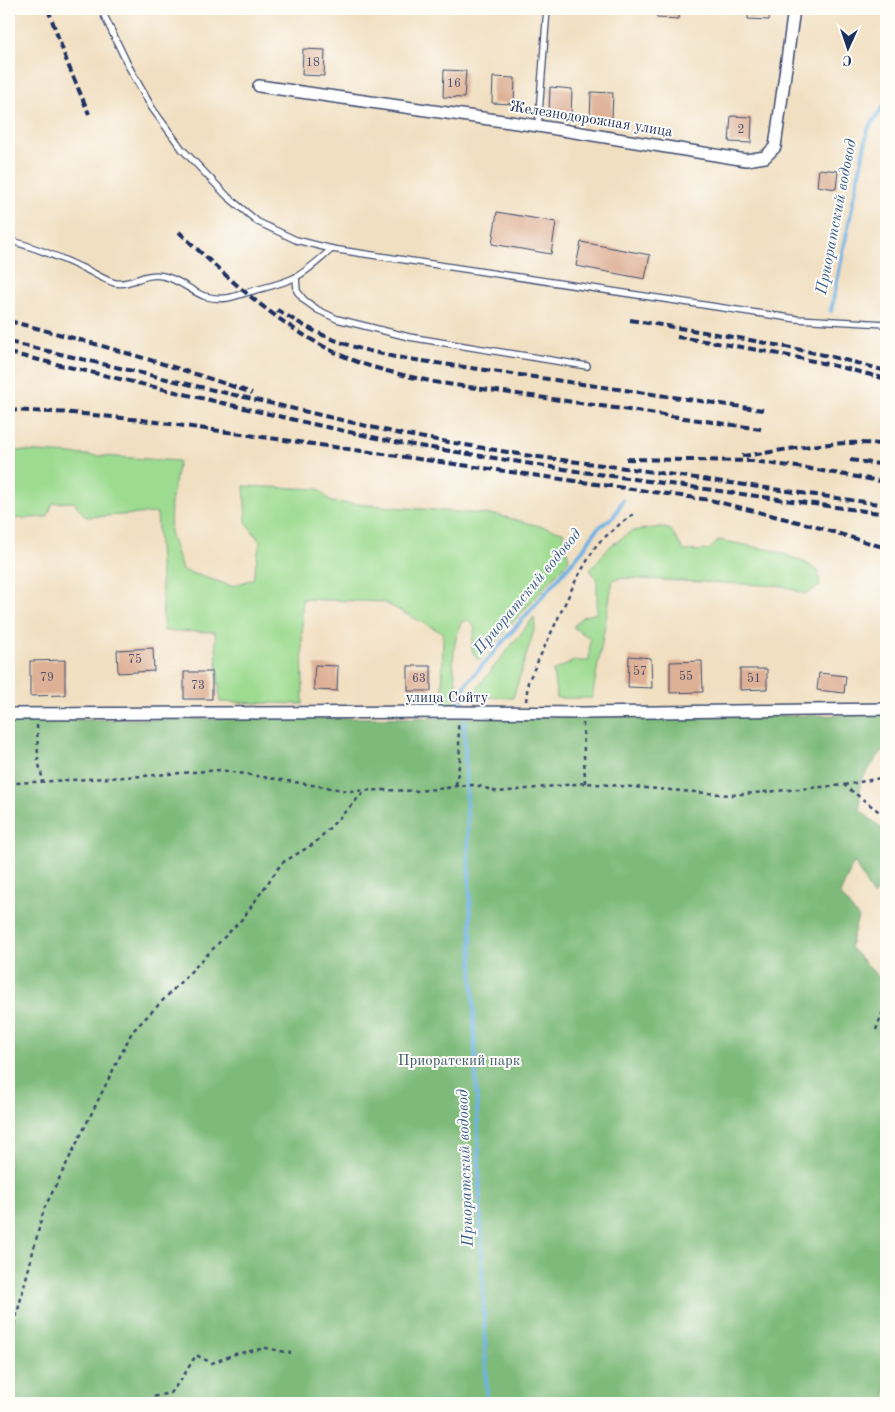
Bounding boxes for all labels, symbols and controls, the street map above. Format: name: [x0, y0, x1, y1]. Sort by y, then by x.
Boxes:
north arrow: [822, 22, 872, 72]
text: С: [842, 53, 852, 67]
house number: 18: [306, 57, 320, 69]
house number: 16: [447, 78, 461, 90]
street label: Железнодорожная улица: [508, 100, 674, 140]
house number: 2: [738, 124, 744, 136]
water label: Приоратский водовод: [814, 138, 860, 297]
water label: Приоратский водовод: [471, 526, 585, 658]
house number: 75: [128, 653, 142, 666]
house number: 57: [633, 665, 647, 678]
house number: 55: [679, 670, 693, 683]
house number: 79: [40, 672, 54, 684]
house number: 51: [747, 672, 761, 685]
house number: 63: [412, 673, 426, 685]
house number: 73: [191, 680, 205, 692]
street label: улица Сойту: [405, 691, 489, 706]
park label: Приоратский парк: [398, 1054, 521, 1069]
water label: Приоратский водовод: [455, 1089, 477, 1248]

